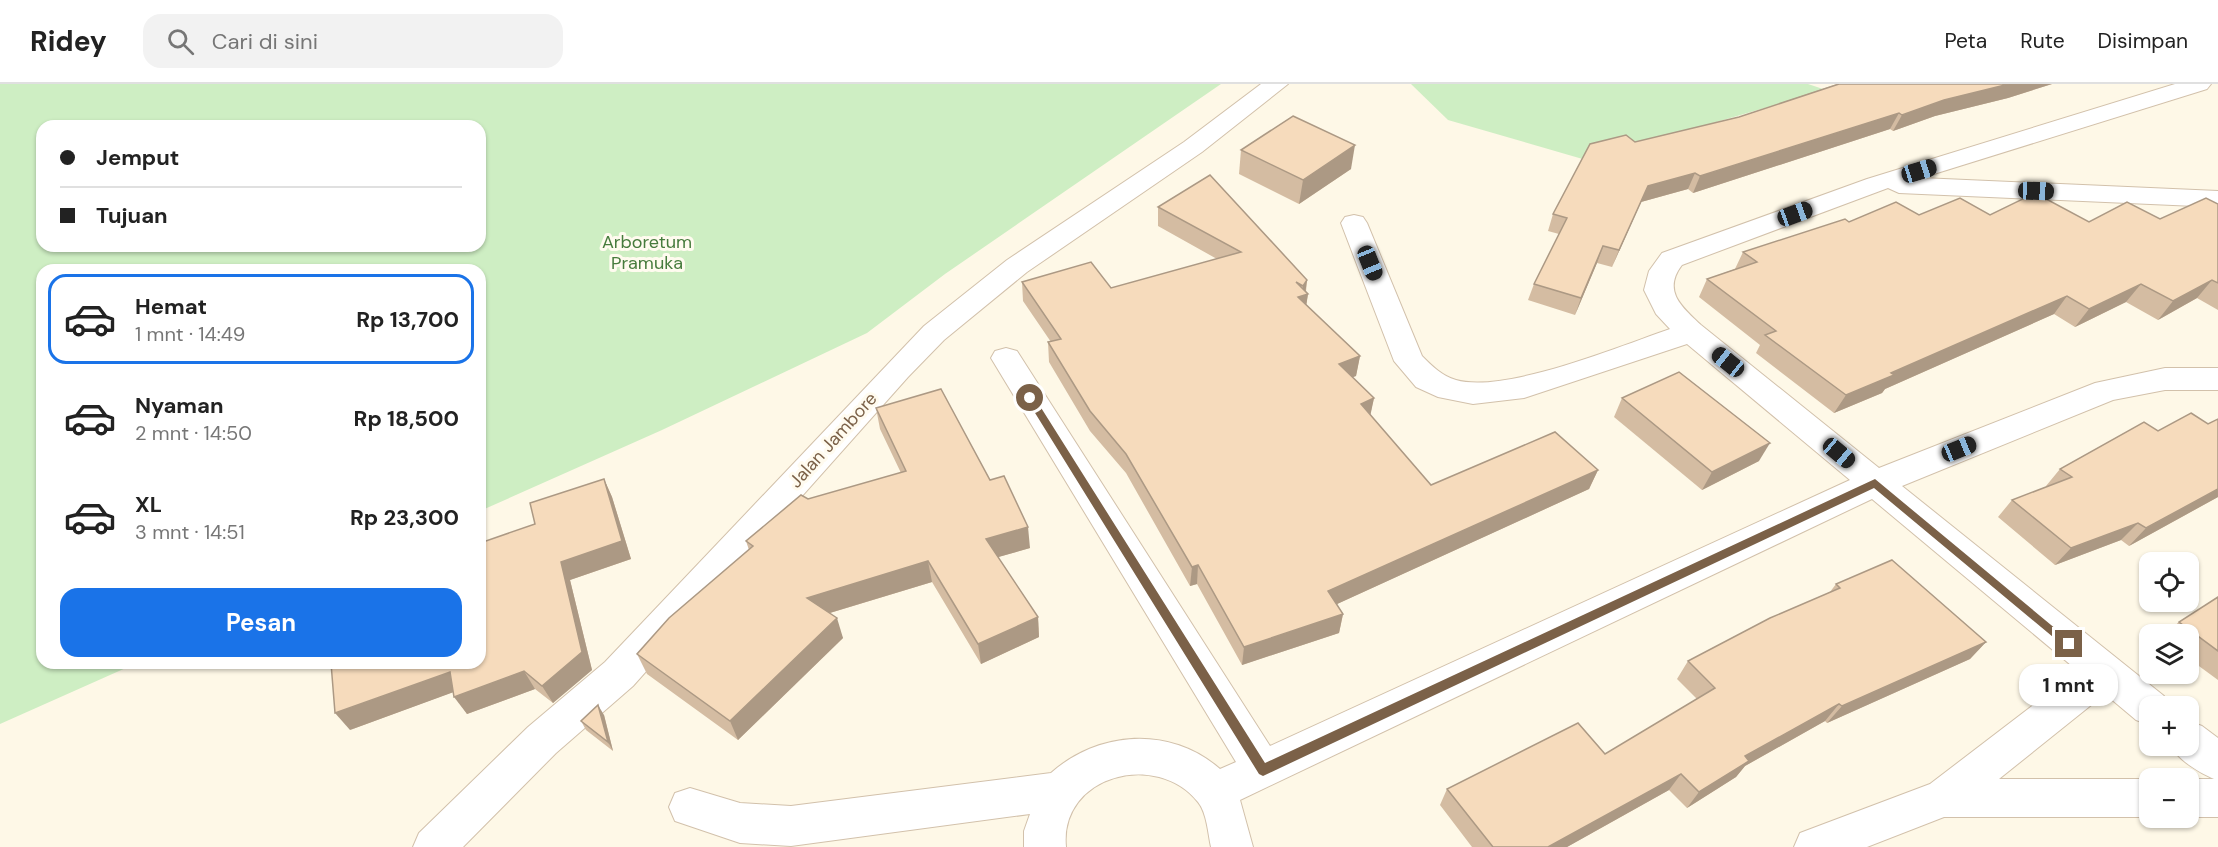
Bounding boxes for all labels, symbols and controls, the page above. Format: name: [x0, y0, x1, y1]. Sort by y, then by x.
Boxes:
search box: [143, 14, 563, 68]
text: Ridey: [30, 23, 107, 60]
icon: search: [164, 25, 197, 58]
text: Cari di sini: [212, 27, 318, 56]
text: Peta: [1944, 27, 1987, 55]
text: Rute: [2020, 27, 2065, 55]
text: Disimpan: [2098, 27, 2188, 55]
text: Jemput: [96, 143, 179, 172]
car: [1899, 157, 1939, 185]
car: [2018, 181, 2054, 201]
car: [1775, 199, 1815, 229]
text: Tujuan: [96, 201, 168, 230]
park label: Arboretum Pramuka: [602, 230, 692, 275]
car: [1355, 243, 1385, 283]
icon: car: [63, 292, 117, 346]
text: Hemat: [135, 292, 207, 321]
text: Rp 13,700: [356, 305, 459, 334]
text: 1 mnt · 14:49: [135, 321, 245, 347]
car: [1708, 344, 1748, 380]
route start: [1016, 384, 1043, 411]
street label: Jalan Jambore: [784, 387, 882, 493]
icon: car: [63, 391, 117, 445]
text: Nyaman: [135, 391, 224, 420]
text: Rp 18,500: [354, 404, 459, 433]
text: 2 mnt · 14:50: [135, 420, 252, 446]
car: [1939, 434, 1979, 464]
car: [1819, 435, 1859, 471]
icon: car: [63, 490, 117, 544]
text: XL: [135, 490, 162, 519]
text: Rp 23,300: [350, 503, 459, 532]
text: 3 mnt · 14:51: [135, 519, 245, 545]
map controls: [2139, 552, 2199, 828]
button: locate: [2139, 552, 2199, 612]
button: Pesan: [60, 588, 462, 657]
button: layers: [2139, 624, 2199, 684]
route end: [2055, 630, 2082, 657]
callout: 1 mnt: [2020, 665, 2118, 707]
text: 1 mnt: [2043, 672, 2094, 698]
button: +: [2139, 696, 2199, 756]
button: −: [2139, 768, 2199, 828]

